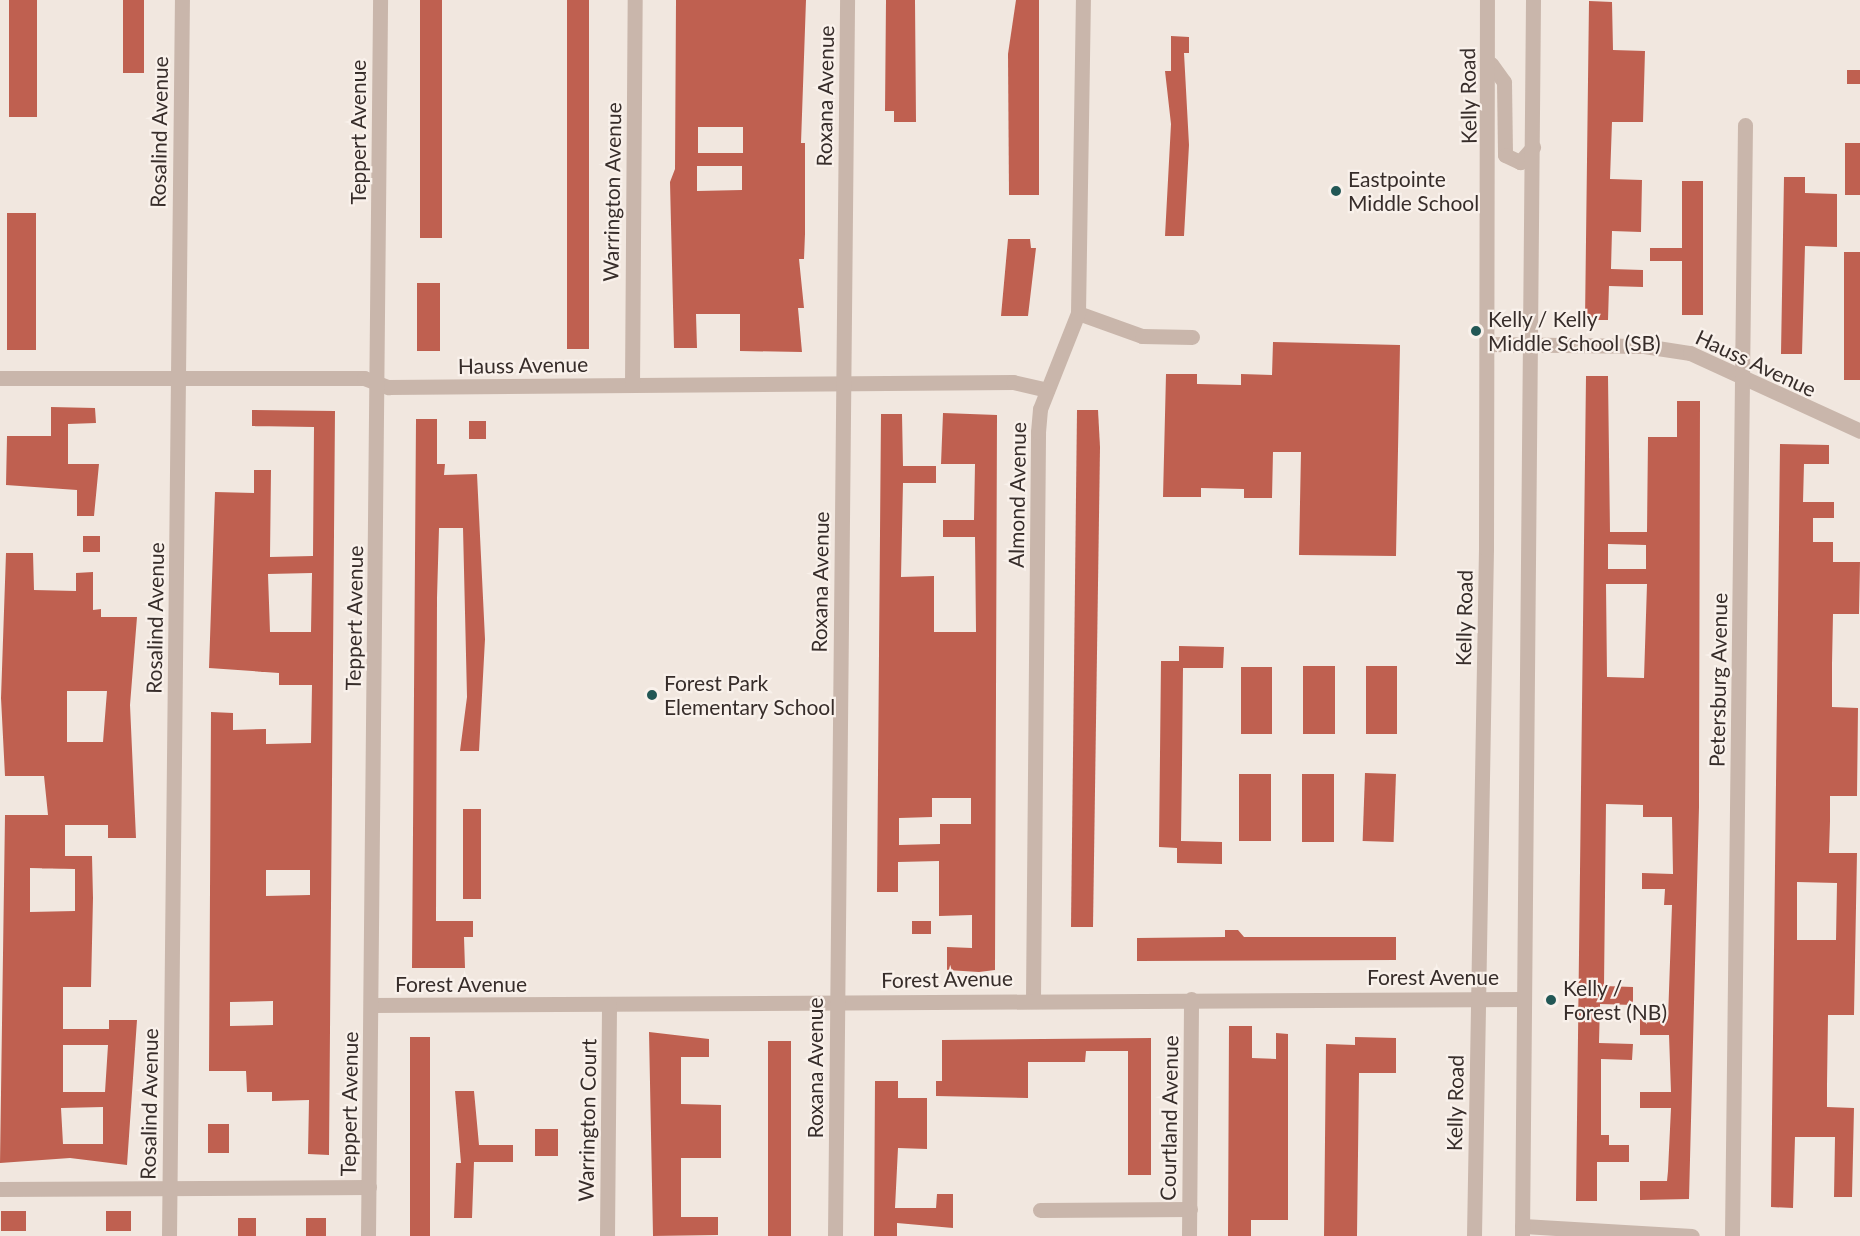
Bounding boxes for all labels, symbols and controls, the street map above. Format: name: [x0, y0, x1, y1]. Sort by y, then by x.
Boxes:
street label: Roxana Avenue: [811, 25, 839, 167]
street label: Kelly Road: [1455, 47, 1481, 145]
street label: Rosalind Avenue: [145, 56, 173, 208]
street label: Teppert Avenue: [345, 59, 371, 205]
street label: Warrington Avenue: [598, 102, 626, 282]
place label: Eastpointe Middle School: [1348, 166, 1479, 216]
marker: Eastpointe Middle School: [1329, 184, 1343, 198]
place label: Kelly / Kelly Middle School (SB): [1488, 306, 1661, 356]
marker: Kelly / Kelly Middle School (SB): [1469, 324, 1483, 338]
street label: Hauss Avenue: [1691, 324, 1821, 402]
street label: Hauss Avenue: [457, 351, 589, 379]
street label: Almond Avenue: [1003, 421, 1031, 569]
street label: Roxana Avenue: [806, 511, 834, 653]
street label: Rosalind Avenue: [141, 542, 169, 694]
street label: Teppert Avenue: [340, 545, 368, 691]
street label: Kelly Road: [1451, 569, 1477, 667]
street label: Petersburg Avenue: [1704, 592, 1732, 768]
place label: Forest Park Elementary School: [664, 670, 836, 720]
marker: Forest Park Elementary School: [645, 688, 659, 702]
street label: Forest Avenue: [1367, 964, 1499, 990]
street label: Forest Avenue: [880, 965, 1014, 993]
street label: Forest Avenue: [395, 971, 527, 997]
place label: Kelly / Forest (NB): [1563, 975, 1667, 1025]
marker: Kelly / Forest (NB): [1544, 993, 1558, 1007]
street label: Roxana Avenue: [802, 997, 828, 1139]
street label: Rosalind Avenue: [135, 1028, 163, 1180]
street label: Teppert Avenue: [335, 1031, 363, 1177]
street label: Courtland Avenue: [1155, 1035, 1183, 1201]
street label: Warrington Court: [573, 1038, 601, 1202]
street label: Kelly Road: [1442, 1054, 1468, 1152]

